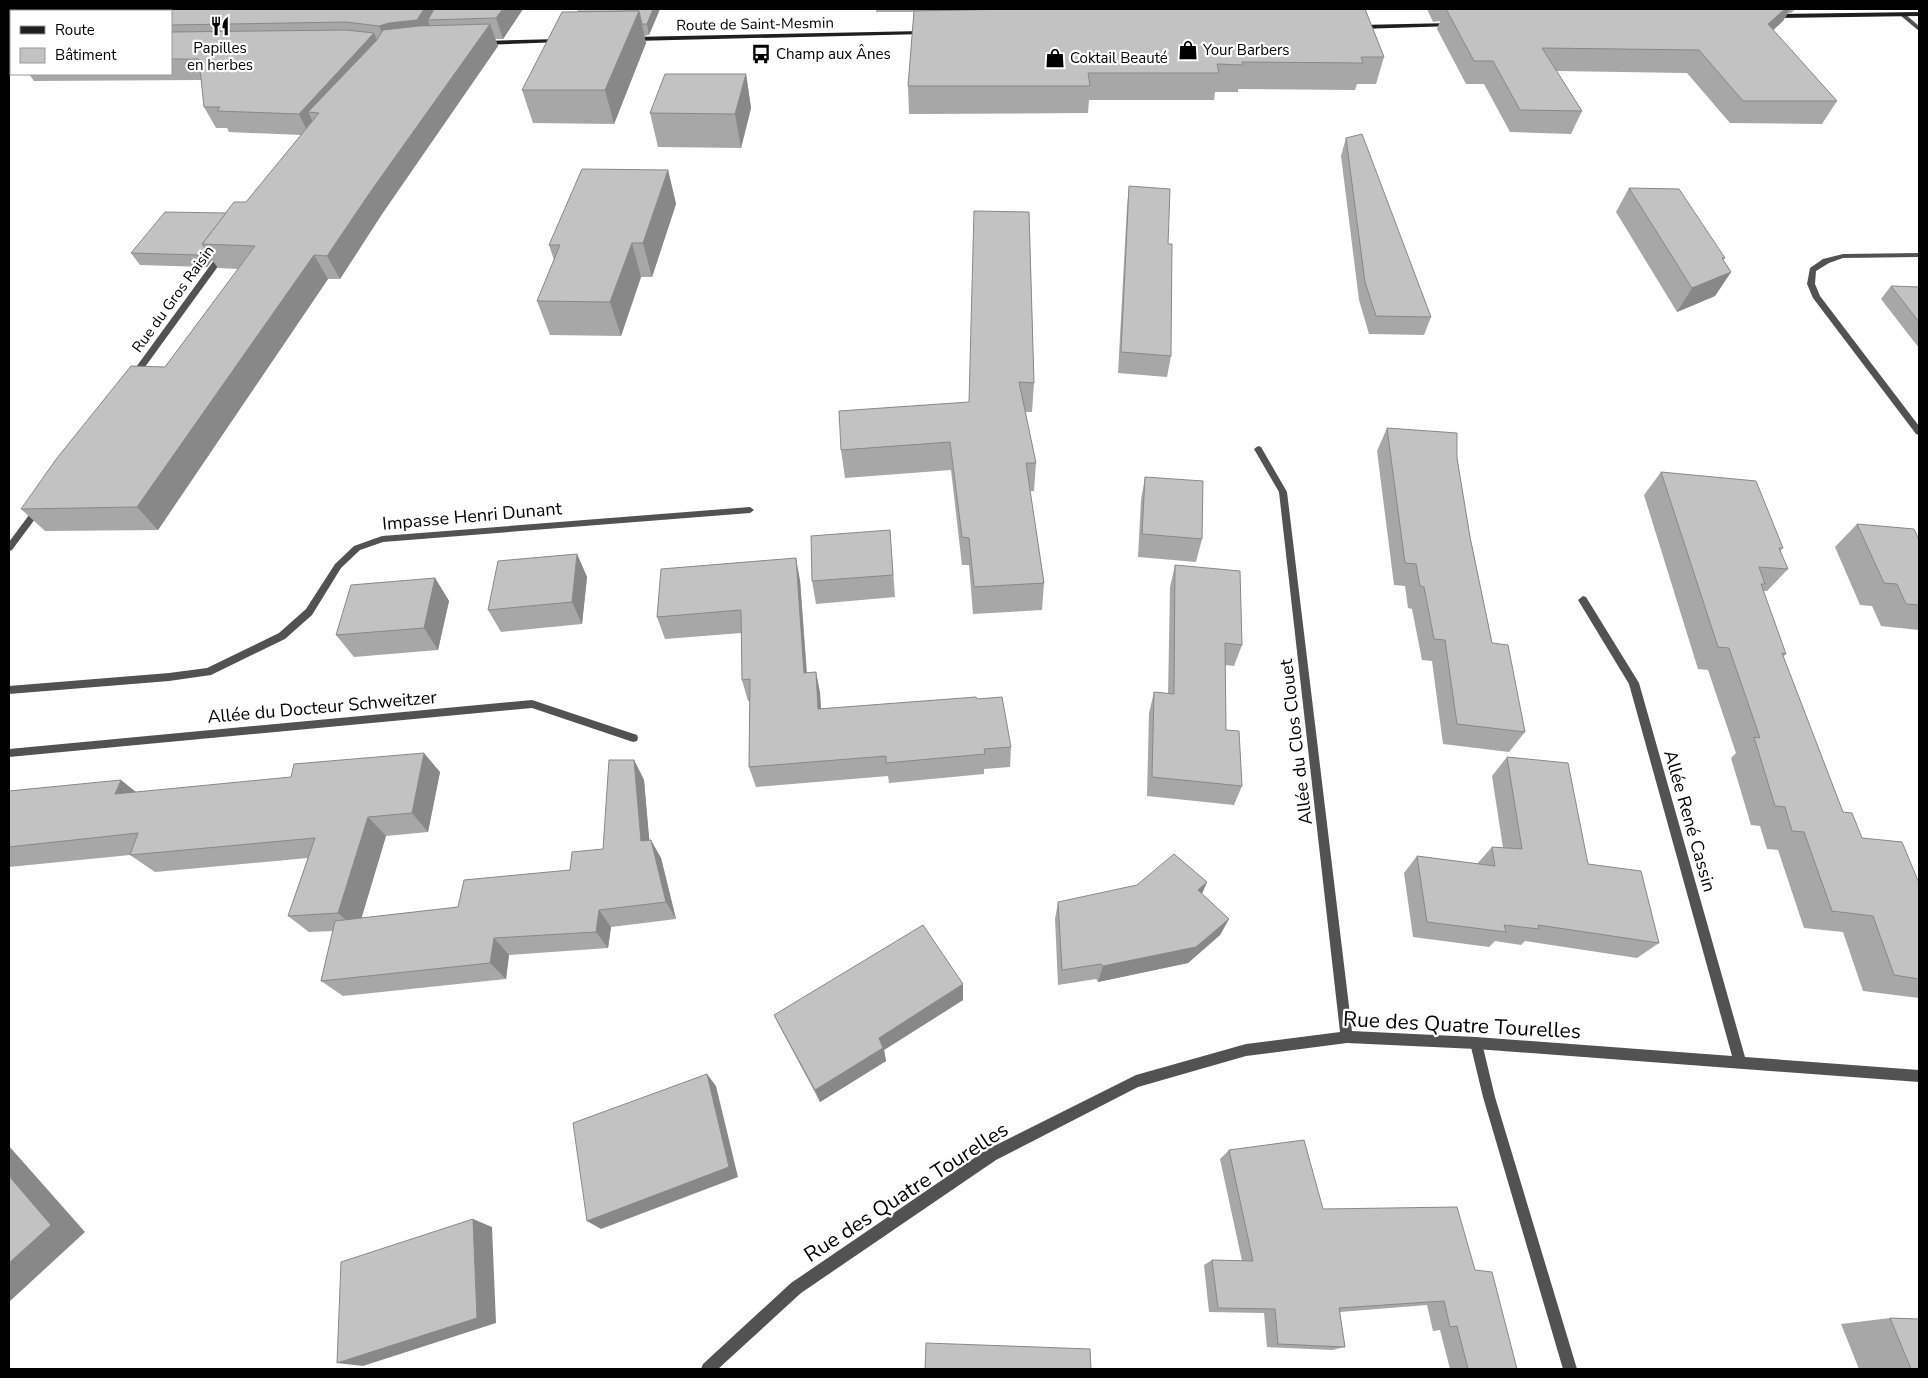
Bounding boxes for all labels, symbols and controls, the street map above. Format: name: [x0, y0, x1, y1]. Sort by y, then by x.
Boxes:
legend: [10, 10, 172, 75]
street label: Route de Saint-Mesmin: [676, 13, 834, 35]
restaurant icon: Papilles en herbes: [209, 15, 231, 37]
text: Route: [55, 20, 95, 40]
place label: Papilles en herbes: [187, 38, 253, 75]
shop icon: Your Barbers: [1177, 39, 1199, 61]
place label: Your Barbers: [1202, 40, 1289, 60]
bus stop icon: Champ aux Ânes: [750, 43, 772, 65]
place label: Champ aux Ânes: [776, 44, 891, 64]
text: Bâtiment: [55, 45, 117, 65]
shop icon: Coktail Beauté: [1044, 47, 1066, 69]
place label: Coktail Beauté: [1070, 48, 1168, 68]
street label: Rue du Gros Raisin: [127, 242, 219, 356]
street label: Impasse Henri Dunant: [381, 496, 563, 536]
street label: Allée du Clos Clouet: [1274, 657, 1318, 826]
street label: Allée du Docteur Schweitzer: [206, 685, 438, 729]
street label: Allée René Cassin: [1658, 747, 1722, 895]
street label: Rue des Quatre Tourelles: [1342, 1005, 1582, 1045]
street label: Rue des Quatre Tourelles: [798, 1115, 1014, 1269]

